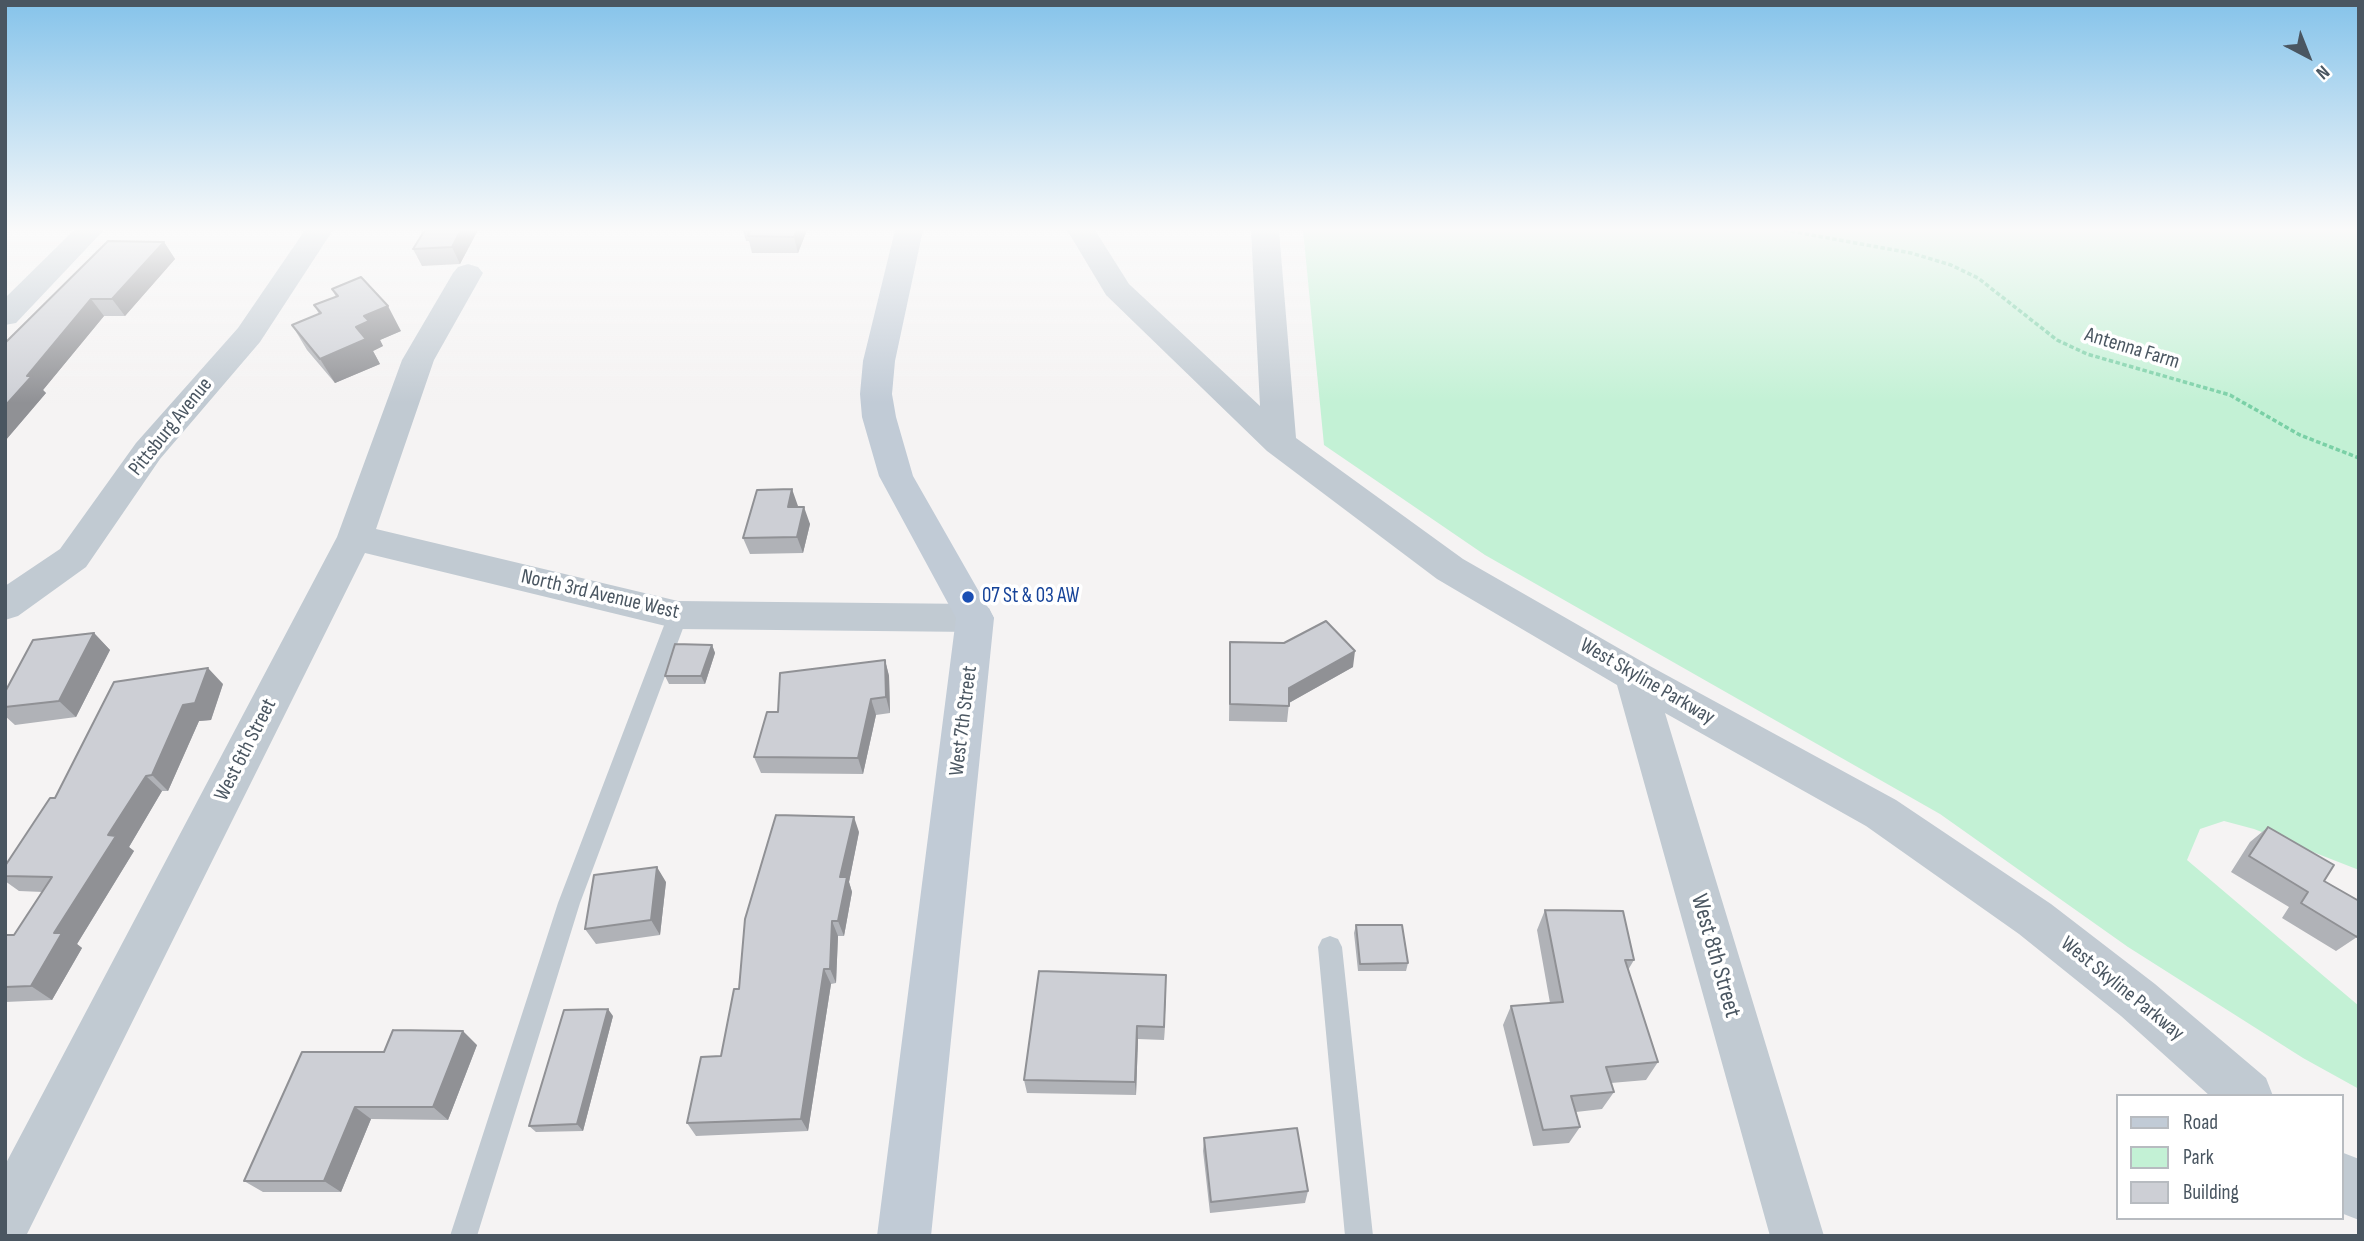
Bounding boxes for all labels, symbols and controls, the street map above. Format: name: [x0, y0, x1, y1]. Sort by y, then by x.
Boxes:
north arrow: [2273, 21, 2343, 91]
text: N: [2311, 60, 2334, 84]
street label: Antenna Farm: [2082, 323, 2182, 375]
street label: Pittsburg Avenue: [124, 373, 218, 481]
street label: North 3rd Avenue West: [519, 565, 681, 625]
place label: 07 St & 03 AW: [982, 584, 1079, 610]
marker: 07 St & 03 AW: [960, 589, 976, 605]
street label: West Skyline Parkway: [1575, 633, 1719, 731]
street label: West 7th Street: [945, 665, 983, 777]
street label: West 6th Street: [210, 695, 282, 805]
street label: West 8th Street: [1684, 891, 1746, 1021]
street label: West Skyline Parkway: [2055, 932, 2189, 1046]
legend: [2116, 1094, 2343, 1220]
text: Road: [2183, 1110, 2218, 1135]
text: Park: [2183, 1145, 2214, 1170]
text: Building: [2183, 1180, 2239, 1205]

